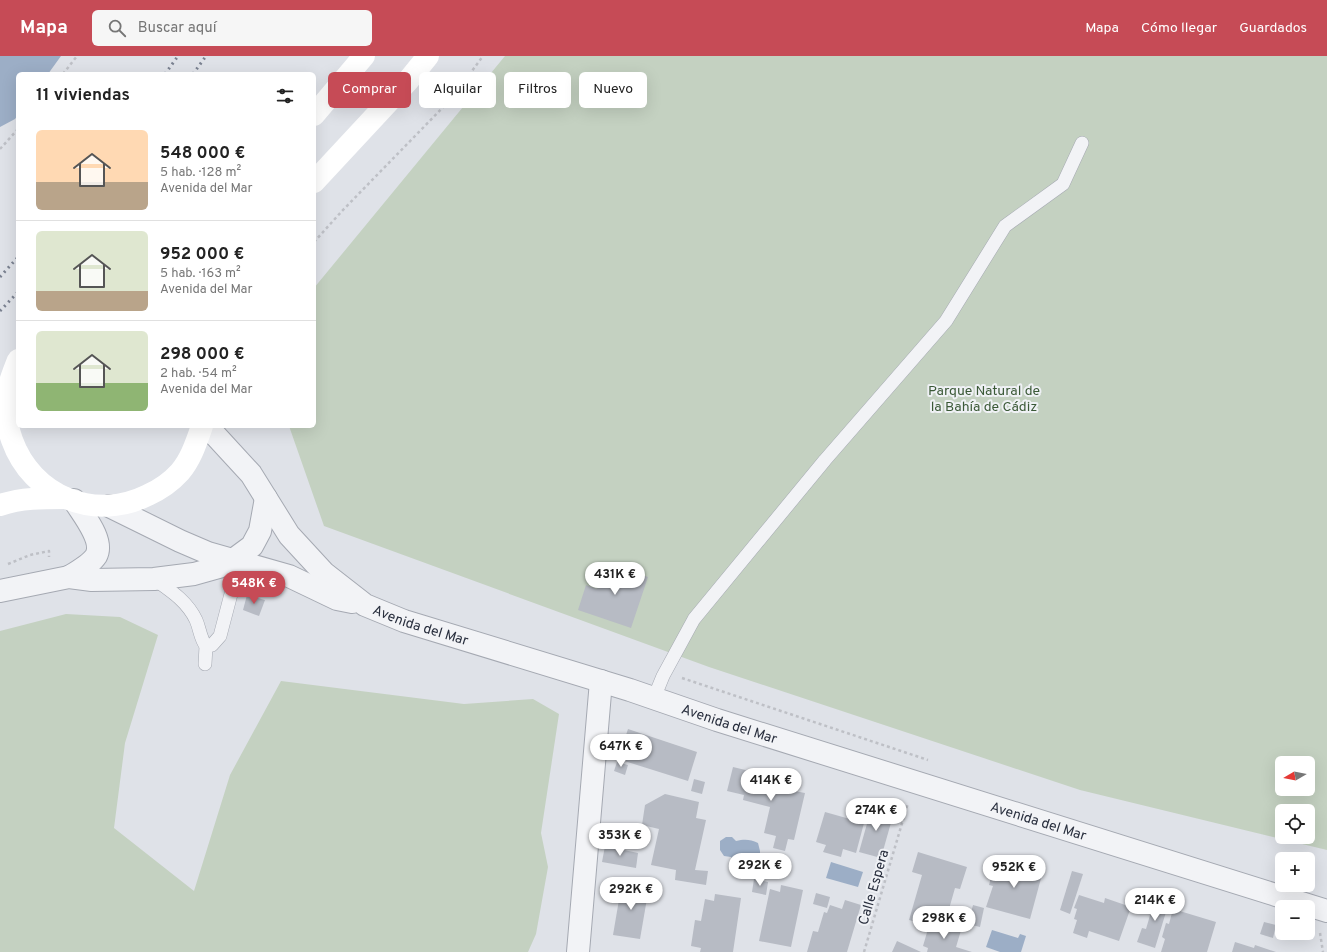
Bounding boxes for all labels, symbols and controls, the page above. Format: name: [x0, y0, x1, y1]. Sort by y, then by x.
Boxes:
search box: [92, 10, 372, 46]
text: Mapa: [20, 16, 68, 40]
icon: search: [106, 17, 128, 39]
text: Buscar aquí: [138, 19, 217, 38]
text: Mapa: [1085, 20, 1119, 37]
text: Cómo llegar: [1141, 20, 1217, 37]
text: Guardados: [1239, 20, 1307, 37]
chip: Comprar: [328, 72, 411, 108]
chip: Alquilar: [419, 72, 496, 108]
chip: Filtros: [504, 72, 571, 108]
chip: Nuevo: [579, 72, 647, 108]
text: 11 viviendas: [36, 85, 130, 107]
icon: filters: [274, 85, 296, 107]
text: 548 000 €: [160, 143, 245, 165]
icon: home: [68, 146, 116, 194]
text: 5 hab. · 128 m²: [160, 165, 241, 181]
text: Avenida del Mar: [160, 181, 253, 197]
text: 952 000 €: [160, 244, 244, 266]
icon: home: [68, 247, 116, 295]
text: 5 hab. · 163 m²: [160, 266, 241, 282]
text: Avenida del Mar: [160, 282, 253, 298]
text: 298 000 €: [160, 344, 245, 366]
icon: home: [68, 347, 116, 395]
text: 2 hab. · 54 m²: [160, 366, 237, 382]
text: Avenida del Mar: [160, 382, 253, 398]
park label: Parque Natural de la Bahía de Cádiz: [928, 383, 1040, 416]
pin: 431K €: [582, 562, 648, 596]
text: 431K €: [594, 567, 636, 583]
pin: 548K €: [221, 571, 287, 605]
text: 548K €: [231, 576, 277, 592]
street label: Avenida del Mar: [370, 602, 471, 650]
street label: Avenida del Mar: [679, 701, 780, 748]
pin: 647K €: [588, 734, 654, 768]
text: 647K €: [599, 739, 643, 755]
north arrow: [1275, 756, 1315, 796]
map controls: [1275, 756, 1315, 940]
pin: 414K €: [738, 768, 804, 802]
text: 414K €: [750, 773, 792, 789]
pin: 274K €: [843, 798, 909, 832]
street label: Avenida del Mar: [988, 799, 1089, 845]
text: 274K €: [855, 803, 897, 819]
button: locate: [1275, 804, 1315, 844]
pin: 353K €: [587, 823, 653, 857]
text: 353K €: [598, 828, 642, 844]
street label: Calle Espera: [856, 848, 893, 927]
button: +: [1275, 852, 1315, 892]
pin: 292K €: [727, 853, 793, 887]
pin: 952K €: [981, 855, 1047, 889]
text: 292K €: [738, 858, 782, 874]
text: 952K €: [992, 860, 1036, 876]
pin: 292K €: [598, 877, 664, 911]
text: 292K €: [609, 882, 653, 898]
pin: 214K €: [1122, 888, 1188, 922]
text: 214K €: [1134, 893, 1176, 909]
button: −: [1275, 900, 1315, 940]
pin: 298K €: [911, 906, 977, 940]
text: 298K €: [922, 911, 966, 927]

